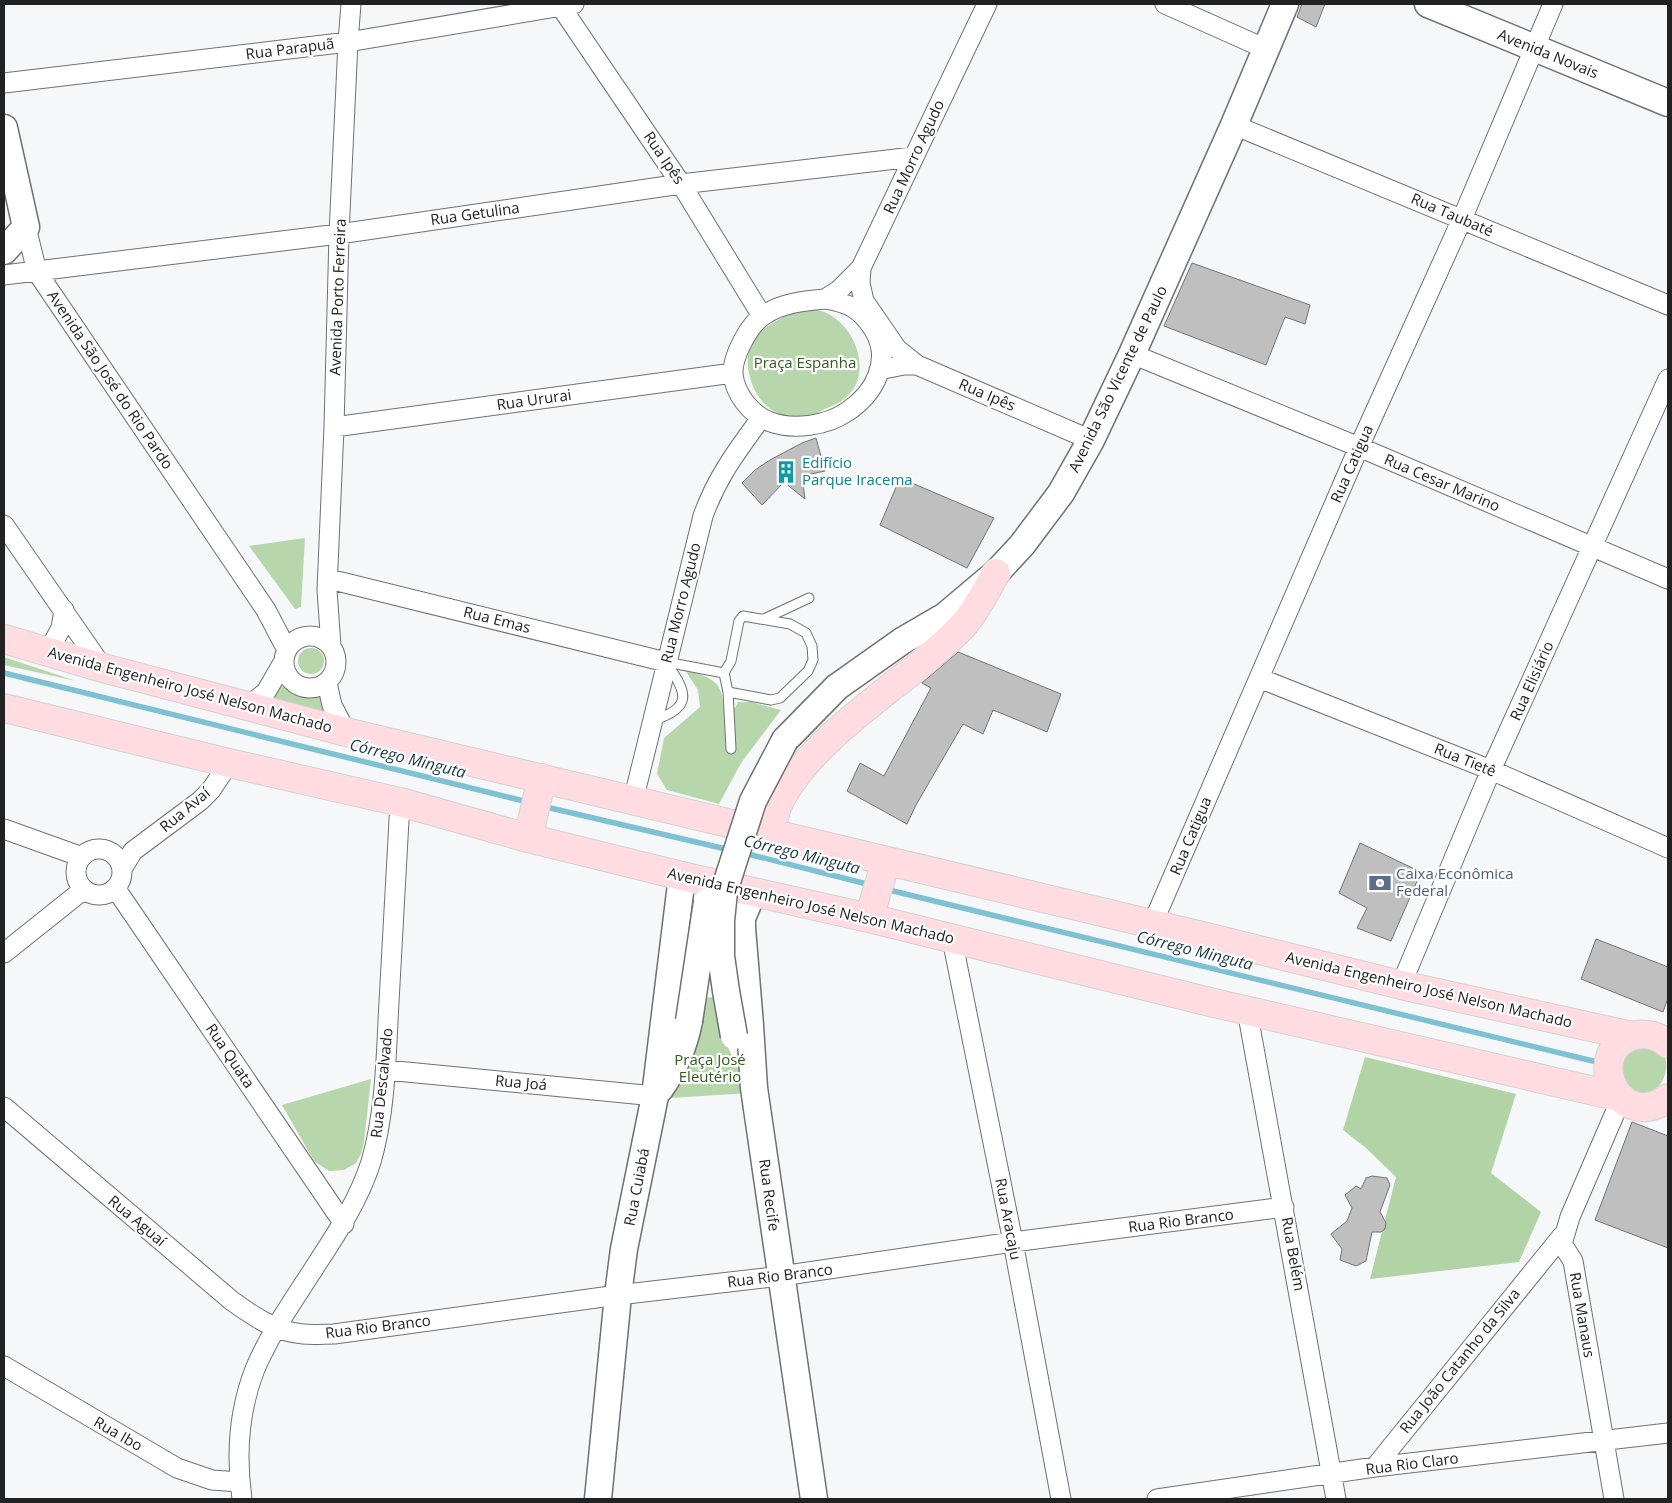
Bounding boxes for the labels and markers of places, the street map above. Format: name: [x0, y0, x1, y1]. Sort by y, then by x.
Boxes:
place label: Edifício Parque Iracema: [802, 452, 913, 489]
building icon: Edifício Parque Iracema: [773, 459, 799, 485]
place label: Caixa Econômica Federal: [1396, 863, 1514, 900]
bank icon: Caixa Econômica Federal: [1367, 870, 1393, 896]

